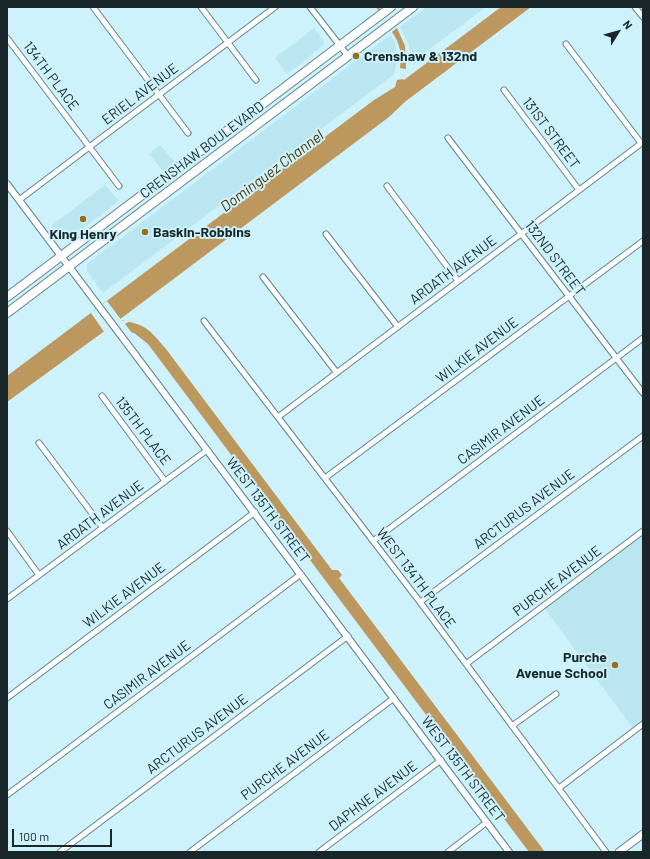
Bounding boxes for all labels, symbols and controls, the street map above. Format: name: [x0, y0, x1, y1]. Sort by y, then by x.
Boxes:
north arrow: [598, 12, 638, 52]
text: N: [621, 18, 635, 31]
street label: 134TH PLACE: [20, 38, 82, 114]
place label: Crenshaw & 132nd: [364, 48, 477, 64]
marker: Crenshaw & 132nd: [351, 51, 361, 61]
street label: ERIEL AVENUE: [99, 60, 181, 128]
street label: 131ST STREET: [519, 94, 583, 172]
street label: CRENSHAW BOULEVARD: [137, 98, 267, 202]
water label: Dominguez Channel: [217, 126, 327, 216]
marker: King Henry: [78, 214, 88, 224]
street label: 132ND STREET: [521, 217, 589, 299]
place label: Baskin-Robbins: [153, 224, 251, 240]
place label: King Henry: [49, 226, 117, 242]
marker: Baskin-Robbins: [140, 227, 150, 237]
street label: ARDATH AVENUE: [406, 232, 500, 308]
street label: WILKIE AVENUE: [433, 314, 521, 386]
street label: CASIMIR AVENUE: [454, 392, 548, 468]
street label: 135TH PLACE: [112, 393, 174, 469]
street label: WEST 135TH STREET: [223, 454, 313, 566]
street label: ARCTURUS AVENUE: [470, 465, 578, 553]
street label: ARDATH AVENUE: [53, 477, 147, 553]
street label: WEST 134TH PLACE: [373, 525, 459, 631]
street label: PURCHE AVENUE: [510, 542, 604, 620]
street label: WILKIE AVENUE: [80, 559, 168, 631]
street label: CASIMIR AVENUE: [100, 637, 194, 713]
place label: Purche Avenue School: [516, 649, 607, 682]
marker: Purche Avenue School: [610, 660, 620, 670]
street label: ARCTURUS AVENUE: [143, 690, 251, 778]
street label: WEST 135TH STREET: [418, 713, 508, 825]
street label: PURCHE AVENUE: [238, 726, 332, 804]
street label: DAPHNE AVENUE: [326, 757, 420, 835]
scale bar: [14, 821, 114, 847]
text: 100 m: [19, 829, 49, 843]

